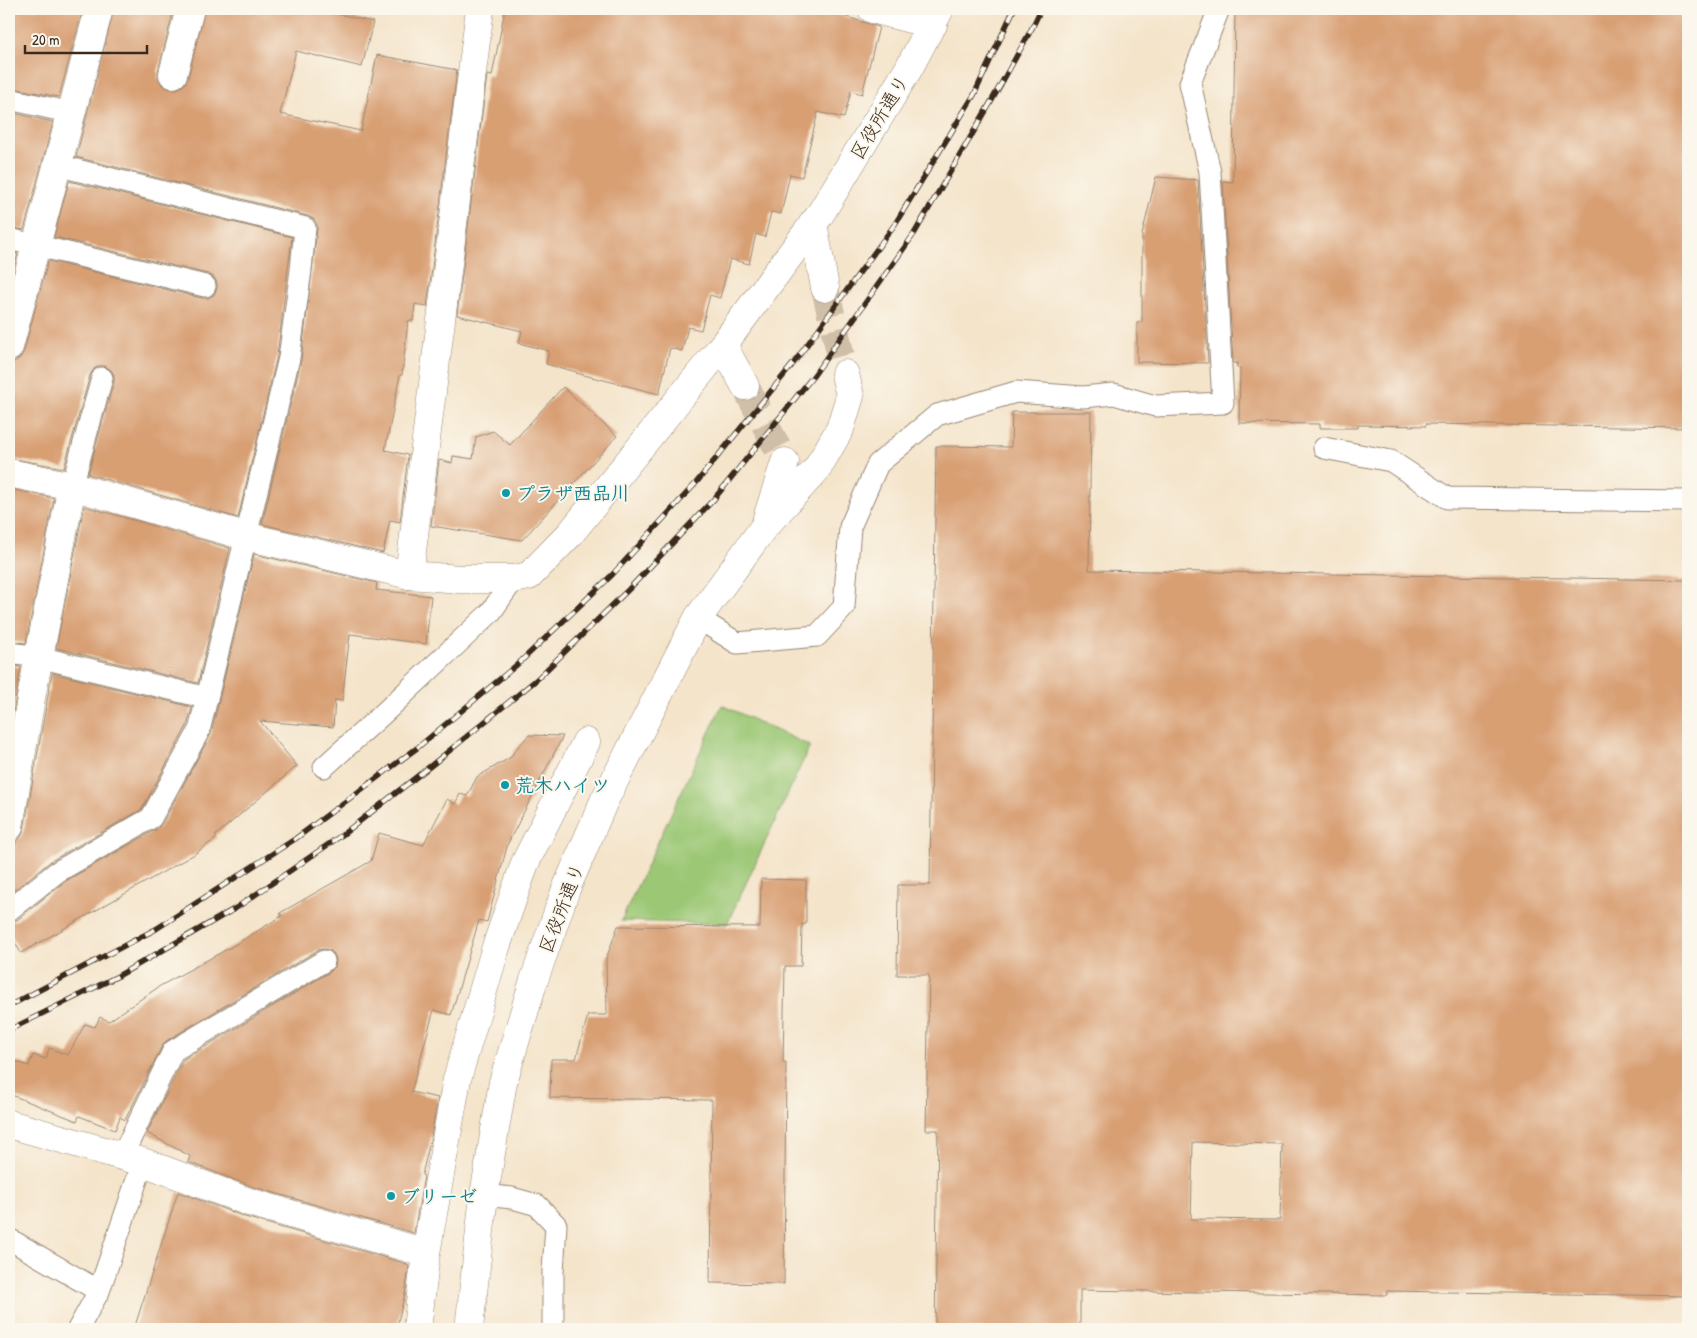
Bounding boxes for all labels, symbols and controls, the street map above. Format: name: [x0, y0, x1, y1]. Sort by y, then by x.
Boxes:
scale bar: [25, 22, 148, 54]
text: 20 m: [32, 29, 59, 50]
street label: 区役所通り: [843, 70, 915, 164]
place label: プラザ西品川: [516, 480, 630, 506]
marker: プラザ西品川: [500, 487, 512, 499]
place label: 荒木ハイツ: [515, 772, 610, 798]
marker: 荒木ハイツ: [499, 779, 511, 791]
street label: 区役所通り: [532, 859, 590, 957]
place label: ブリーゼ: [401, 1183, 477, 1209]
marker: ブリーゼ: [385, 1190, 397, 1202]

